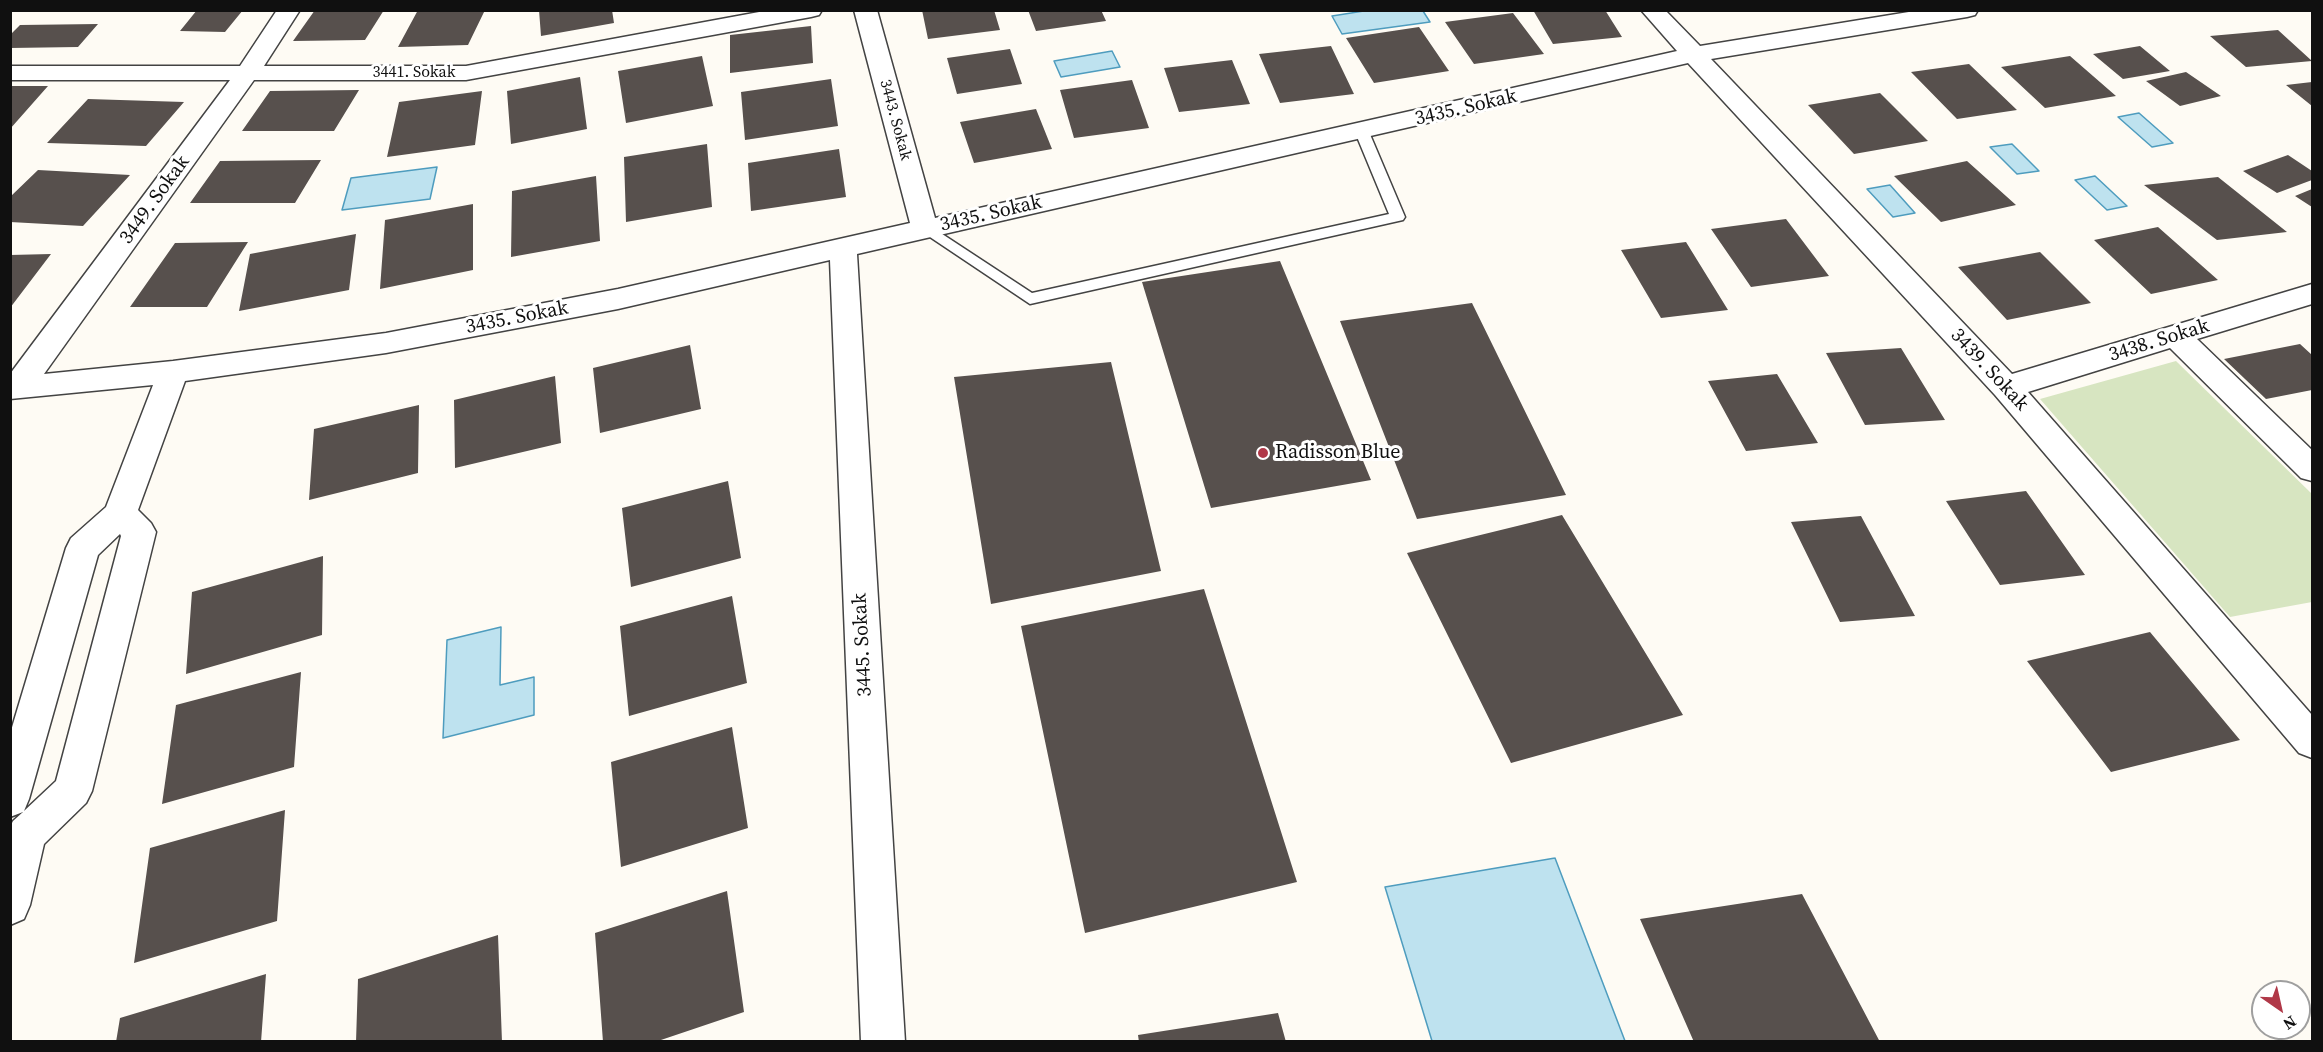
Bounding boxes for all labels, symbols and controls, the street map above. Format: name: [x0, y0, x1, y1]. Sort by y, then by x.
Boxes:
street label: 3441. Sokak: [373, 63, 455, 83]
street label: 3443. Sokak: [875, 77, 915, 163]
street label: 3435. Sokak: [1413, 85, 1519, 131]
street label: 3449. Sokak: [115, 151, 195, 249]
street label: 3435. Sokak: [938, 191, 1044, 237]
street label: 3435. Sokak: [464, 296, 570, 340]
street label: 3438. Sokak: [2106, 314, 2212, 368]
street label: 3439. Sokak: [1945, 324, 2033, 416]
place label: Radisson Blue: [1275, 441, 1400, 465]
marker: Radisson Blue: [1256, 446, 1270, 460]
street label: 3445. Sokak: [848, 593, 878, 697]
north arrow: [2251, 980, 2311, 1040]
text: N: [2279, 1011, 2301, 1036]

